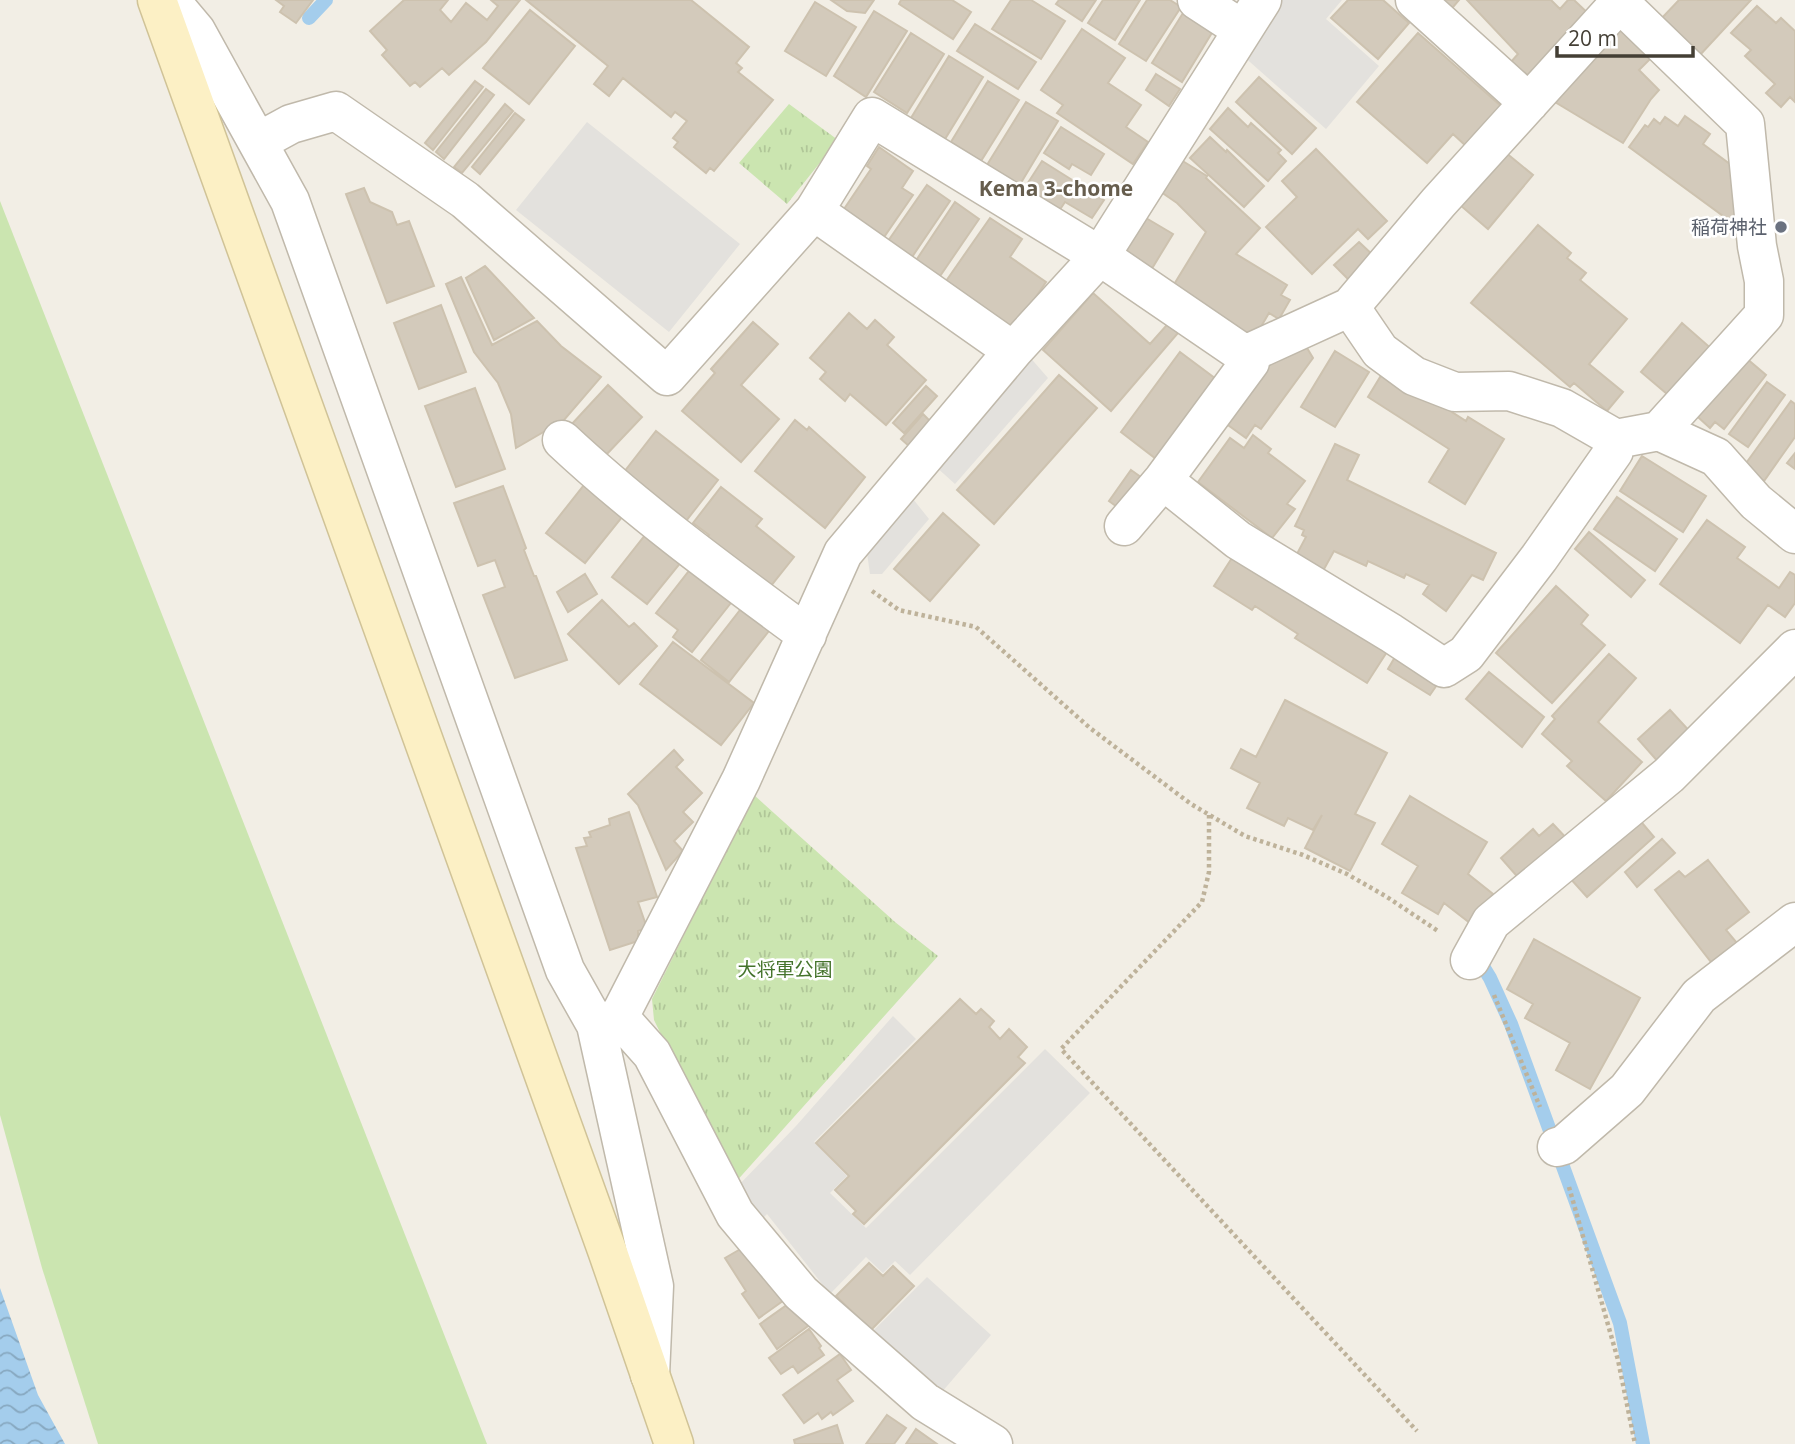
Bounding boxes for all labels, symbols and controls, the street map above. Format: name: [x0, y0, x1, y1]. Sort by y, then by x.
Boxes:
scale bar: [1557, 14, 1694, 58]
text: 20 m: [1568, 24, 1617, 52]
district label: Kema 3-chome: [979, 174, 1133, 202]
place label: 稲荷神社: [1691, 214, 1767, 240]
marker: 稲荷神社: [1773, 219, 1789, 235]
park label: 大将軍公園: [737, 956, 833, 982]

